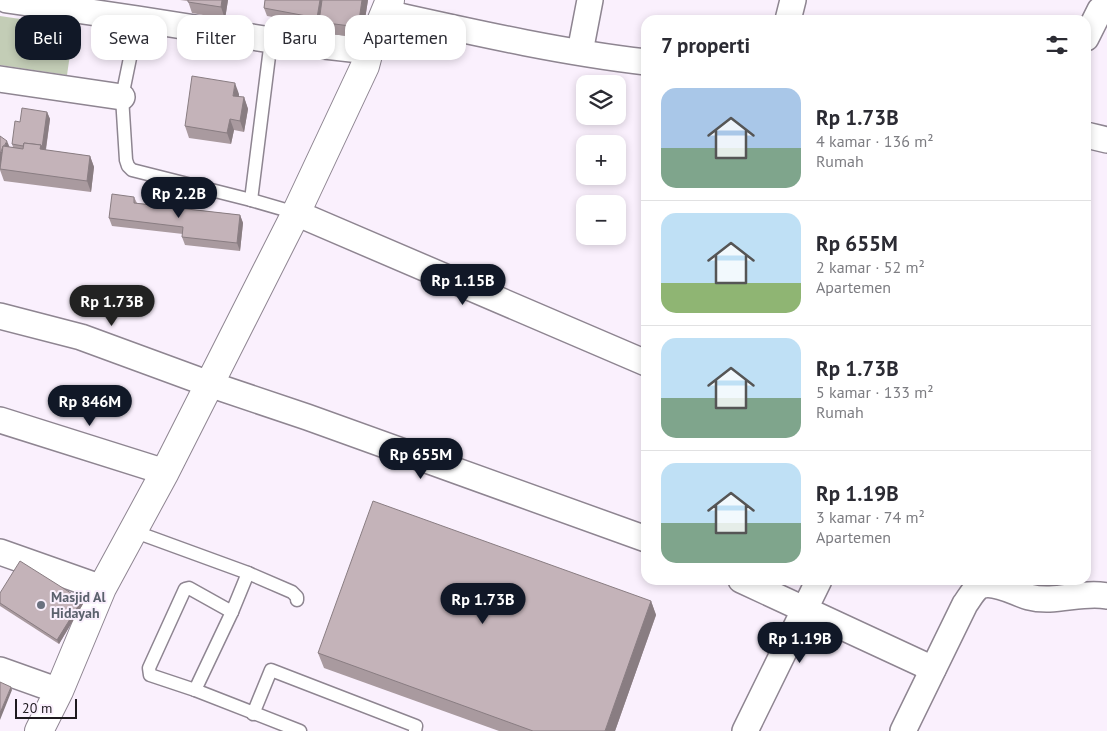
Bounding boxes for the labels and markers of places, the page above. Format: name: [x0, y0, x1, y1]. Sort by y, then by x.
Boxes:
pin: Rp 2.2B: [133, 176, 225, 219]
pin: Rp 1.15B: [411, 264, 515, 306]
pin: Rp 1.73B: [60, 284, 164, 327]
pin: Rp 846M: [44, 384, 136, 427]
pin: Rp 655M: [375, 438, 467, 480]
pin: Rp 1.73B: [431, 582, 535, 625]
place label: Masjid Al Hidayah: [51, 588, 107, 622]
marker: Masjid Al Hidayah: [35, 599, 47, 611]
pin: Rp 1.19B: [748, 622, 852, 664]

